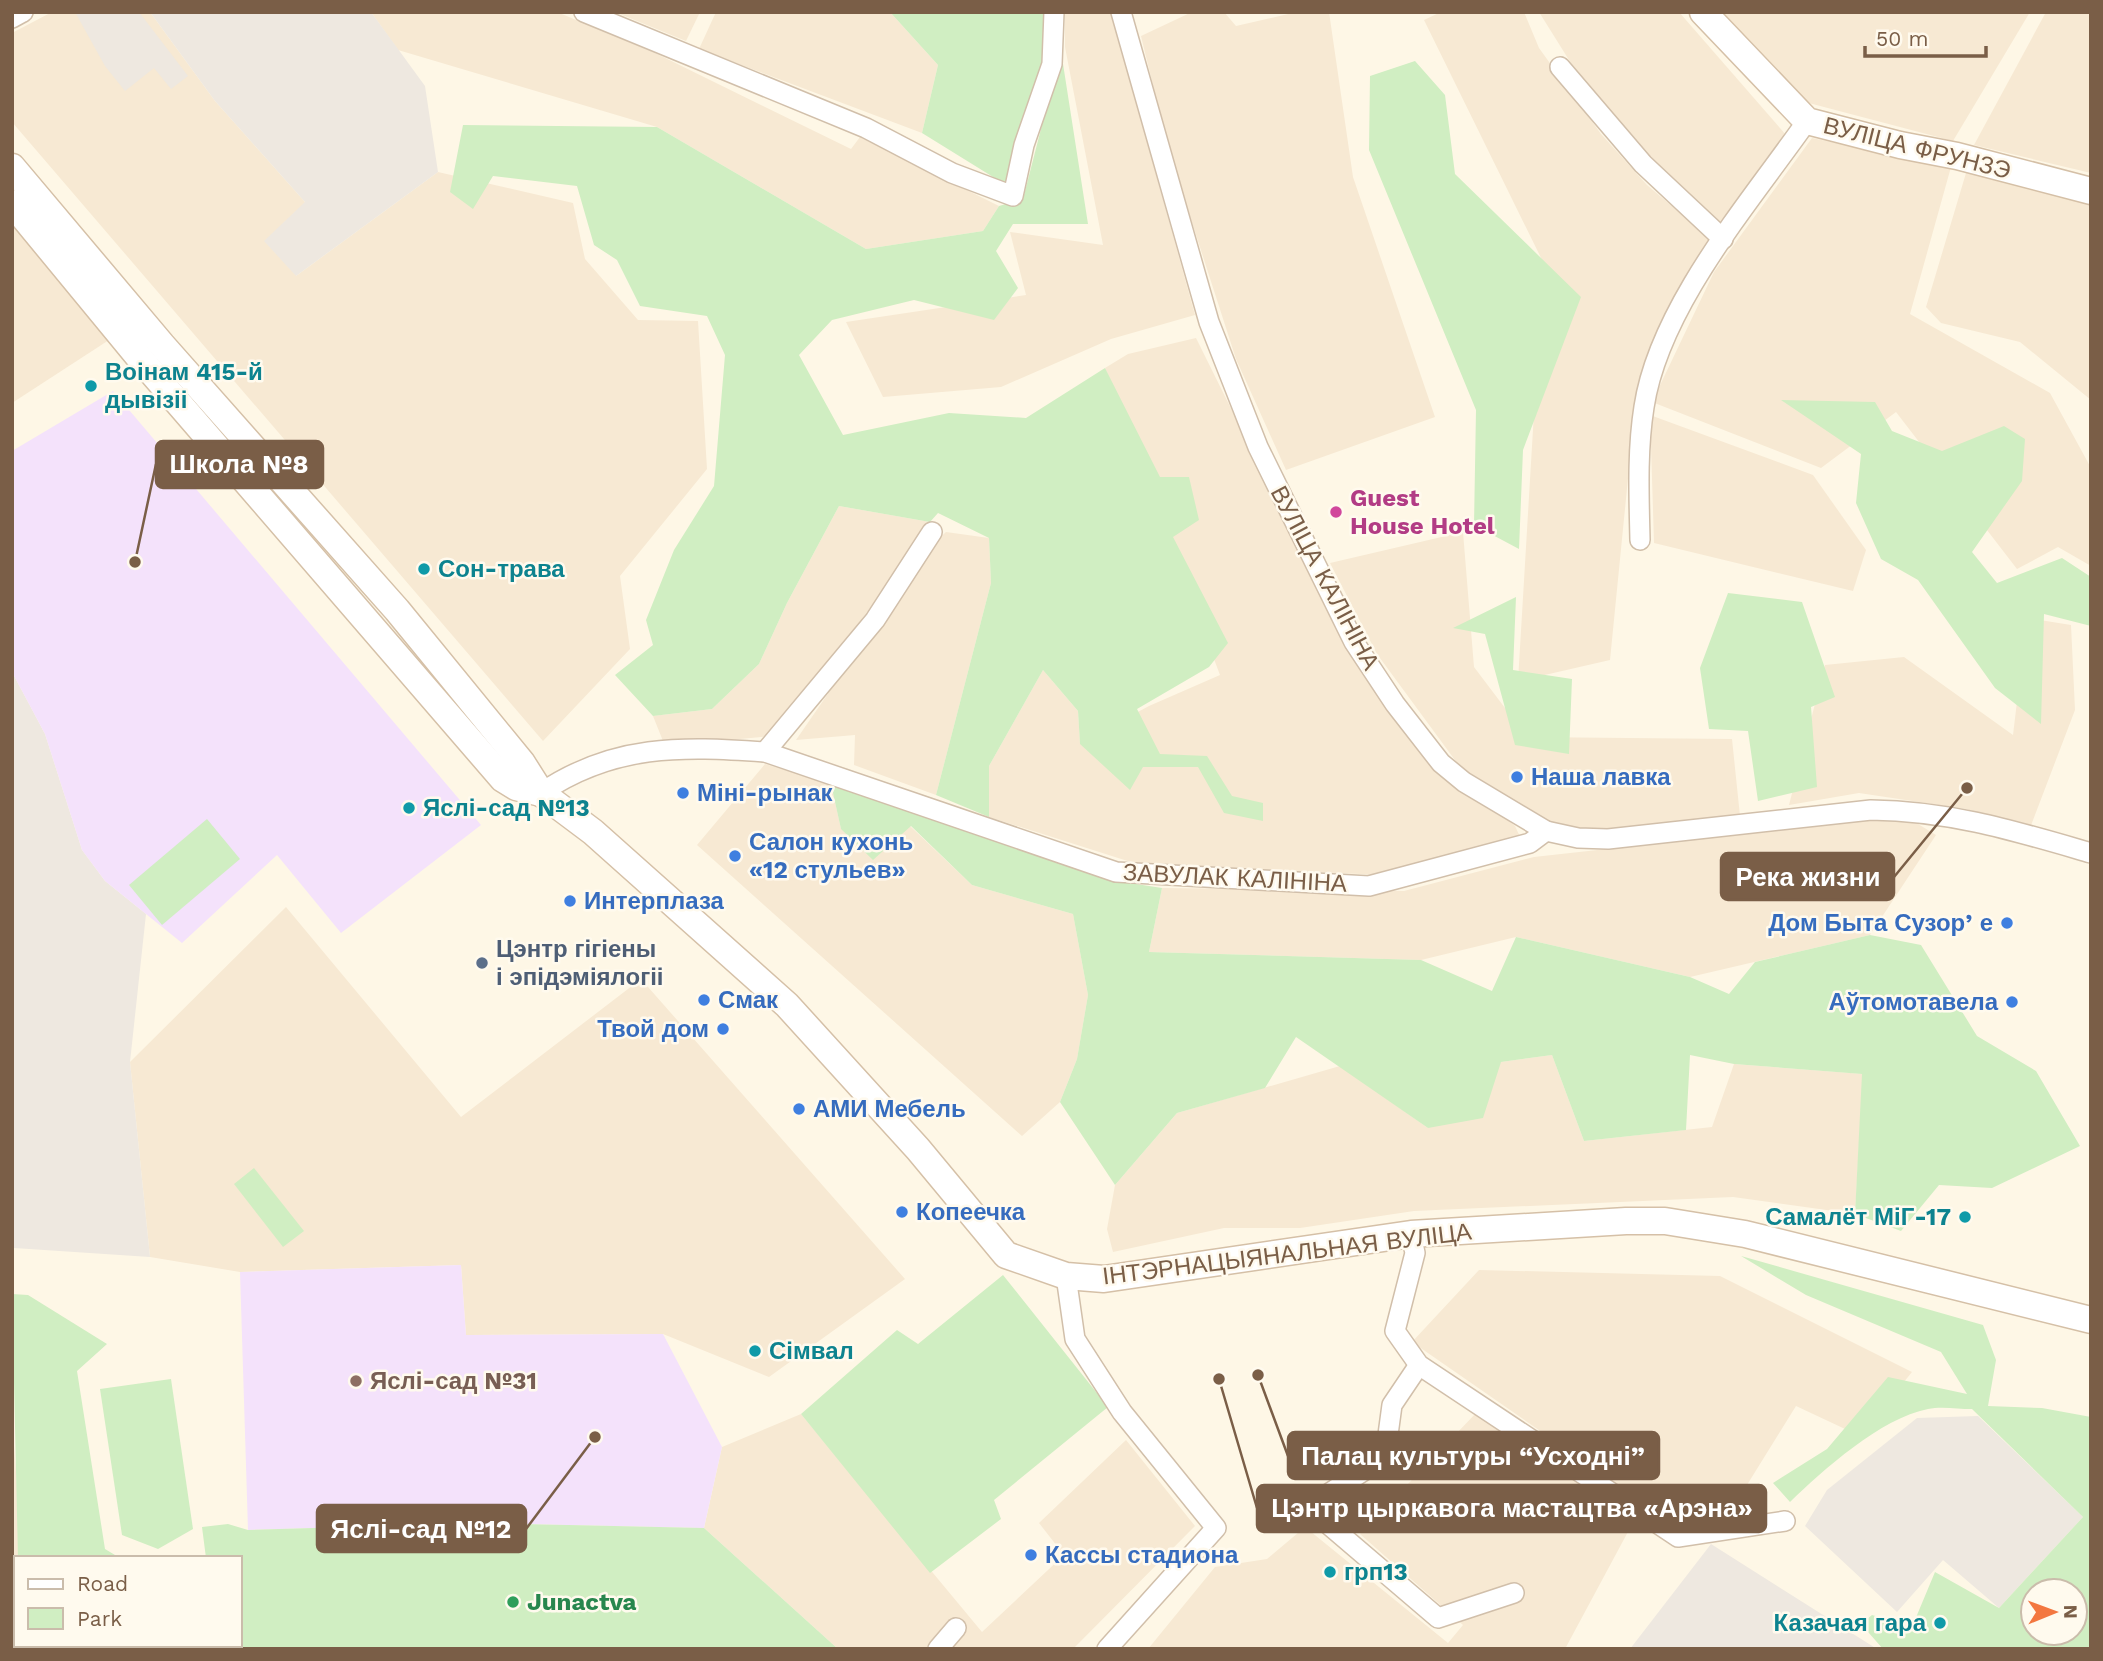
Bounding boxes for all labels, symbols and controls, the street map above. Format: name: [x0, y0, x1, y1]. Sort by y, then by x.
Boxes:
scale bar: [1865, 14, 1986, 58]
text: 50 m: [1876, 26, 1928, 51]
street label: ВУЛІЦА ФРУНЗЭ: [1820, 111, 2014, 185]
place label: Воінам 415-й дывізіі: [105, 358, 263, 414]
marker: Воінам 415-й дывізіі: [83, 378, 99, 394]
callout: Школа №8: [156, 441, 323, 488]
text: Школа №8: [169, 449, 309, 479]
street label: ВУЛІЦА КАЛІНІНА: [1265, 481, 1385, 675]
place label: Guest House Hotel: [1350, 484, 1495, 540]
marker: Guest House Hotel: [1328, 504, 1344, 520]
place label: Сон-трава: [438, 555, 565, 583]
marker: Сон-трава: [416, 561, 432, 577]
place label: Наша лавка: [1531, 763, 1671, 791]
marker: Наша лавка: [1509, 769, 1525, 785]
place label: Міні-рынак: [697, 779, 833, 807]
marker: Міні-рынак: [675, 785, 691, 801]
place label: Яслі-сад №13: [423, 794, 590, 822]
marker: Яслі-сад №13: [401, 800, 417, 816]
place label: Салон кухонь «12 стульев»: [749, 828, 913, 884]
marker: Салон кухонь «12 стульев»: [727, 848, 743, 864]
callout: Река жизни: [1721, 853, 1894, 900]
street label: ЗАВУЛАК КАЛІНІНА: [1122, 858, 1348, 898]
text: Река жизни: [1735, 862, 1881, 892]
place label: Интерплаза: [584, 887, 725, 915]
marker: Интерплаза: [562, 893, 578, 909]
place label: Дом Быта Сузорʼе: [1768, 909, 1993, 937]
marker: Дом Быта Сузорʼе: [1999, 915, 2015, 931]
place label: Цэнтр гігіены і эпідэміялогіі: [496, 935, 663, 991]
marker: Цэнтр гігіены і эпідэміялогіі: [474, 955, 490, 971]
place label: Смак: [718, 986, 779, 1014]
place label: Аўтомотавела: [1829, 988, 1999, 1016]
marker: Смак: [696, 992, 712, 1008]
marker: Аўтомотавела: [2004, 994, 2020, 1010]
place label: Твой дом: [597, 1015, 709, 1043]
marker: Твой дом: [715, 1021, 731, 1037]
place label: АМИ Мебель: [813, 1095, 966, 1123]
marker: АМИ Мебель: [791, 1101, 807, 1117]
place label: Копеечка: [916, 1198, 1026, 1226]
place label: Самалёт МіГ-17: [1765, 1203, 1951, 1231]
marker: Копеечка: [894, 1204, 910, 1220]
marker: Самалёт МіГ-17: [1957, 1209, 1973, 1225]
street label: ІНТЭРНАЦЫЯНАЛЬНАЯ ВУЛІЦА: [1101, 1217, 1473, 1291]
place label: Сімвал: [769, 1337, 854, 1365]
marker: Сімвал: [747, 1343, 763, 1359]
place label: Яслі-сад №31: [370, 1367, 537, 1395]
marker: Яслі-сад №31: [348, 1373, 364, 1389]
callout: Палац культуры “Усходні”: [1288, 1432, 1659, 1479]
text: Палац культуры “Усходні”: [1301, 1441, 1645, 1471]
callout: Цэнтр цыркавога мастацтва «Арэна»: [1257, 1485, 1766, 1532]
text: Цэнтр цыркавога мастацтва «Арэна»: [1271, 1493, 1753, 1523]
callout: Яслі-сад №12: [317, 1505, 526, 1552]
text: Яслі-сад №12: [331, 1514, 511, 1544]
place label: Кассы стадиона: [1045, 1541, 1239, 1569]
marker: Кассы стадиона: [1023, 1547, 1039, 1563]
legend: [14, 1556, 242, 1647]
place label: грп13: [1344, 1558, 1408, 1586]
marker: грп13: [1322, 1564, 1338, 1580]
text: Road: [77, 1571, 128, 1596]
north arrow: [2019, 1577, 2089, 1647]
place label: Junactva: [527, 1588, 637, 1616]
marker: Junactva: [505, 1594, 521, 1610]
text: N: [2059, 1604, 2082, 1619]
text: Park: [77, 1606, 122, 1631]
place label: Казачая гара: [1774, 1609, 1927, 1637]
marker: Казачая гара: [1932, 1615, 1948, 1631]

